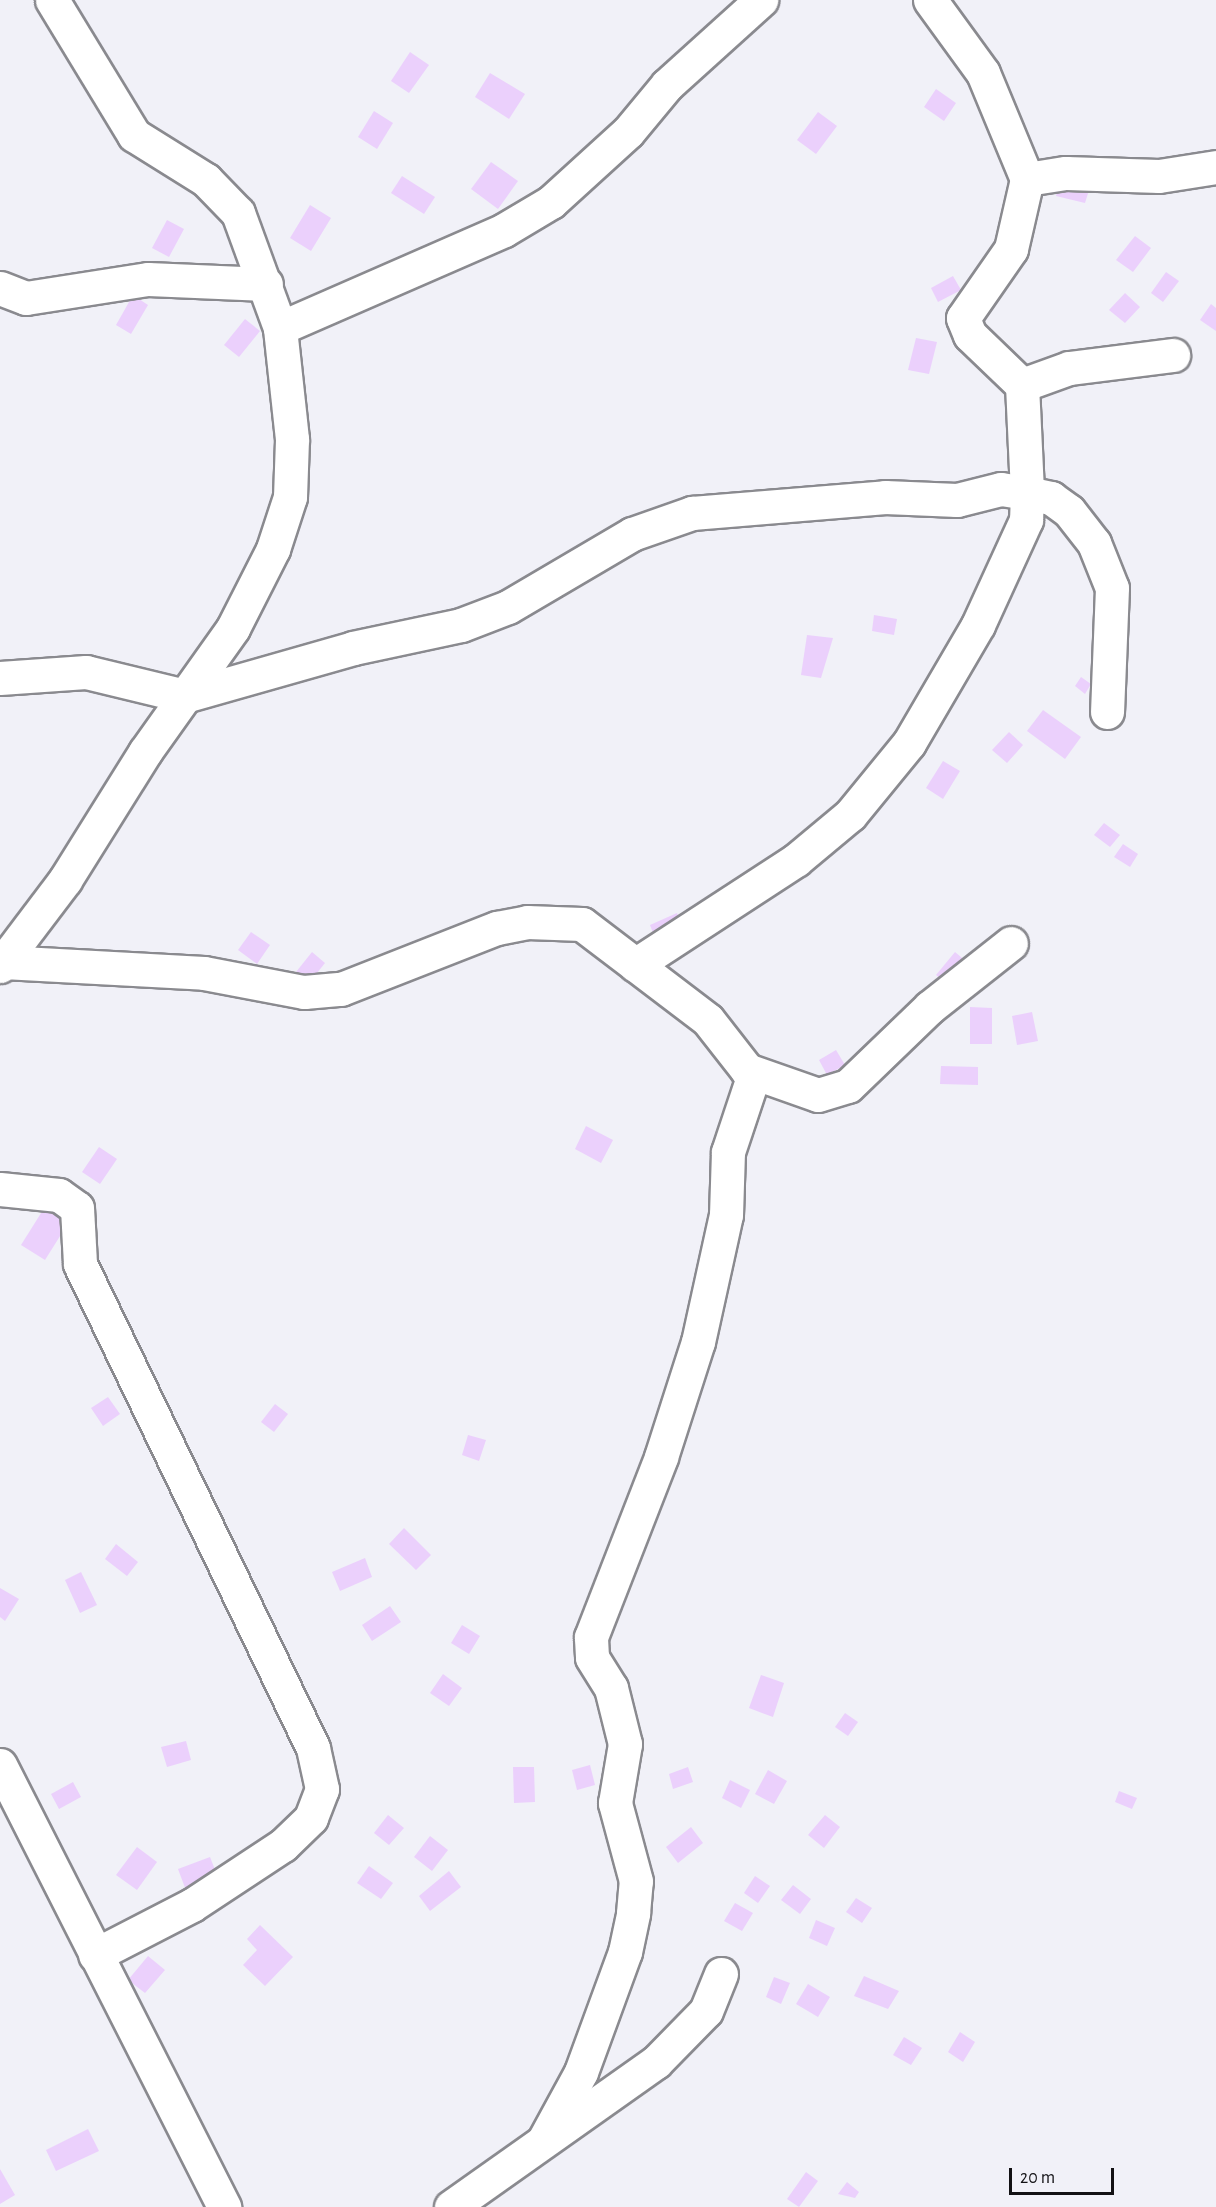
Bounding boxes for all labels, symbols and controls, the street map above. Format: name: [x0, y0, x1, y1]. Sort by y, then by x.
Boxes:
scale bar: [1012, 2156, 1117, 2194]
text: 20 m: [1020, 2169, 1055, 2187]

